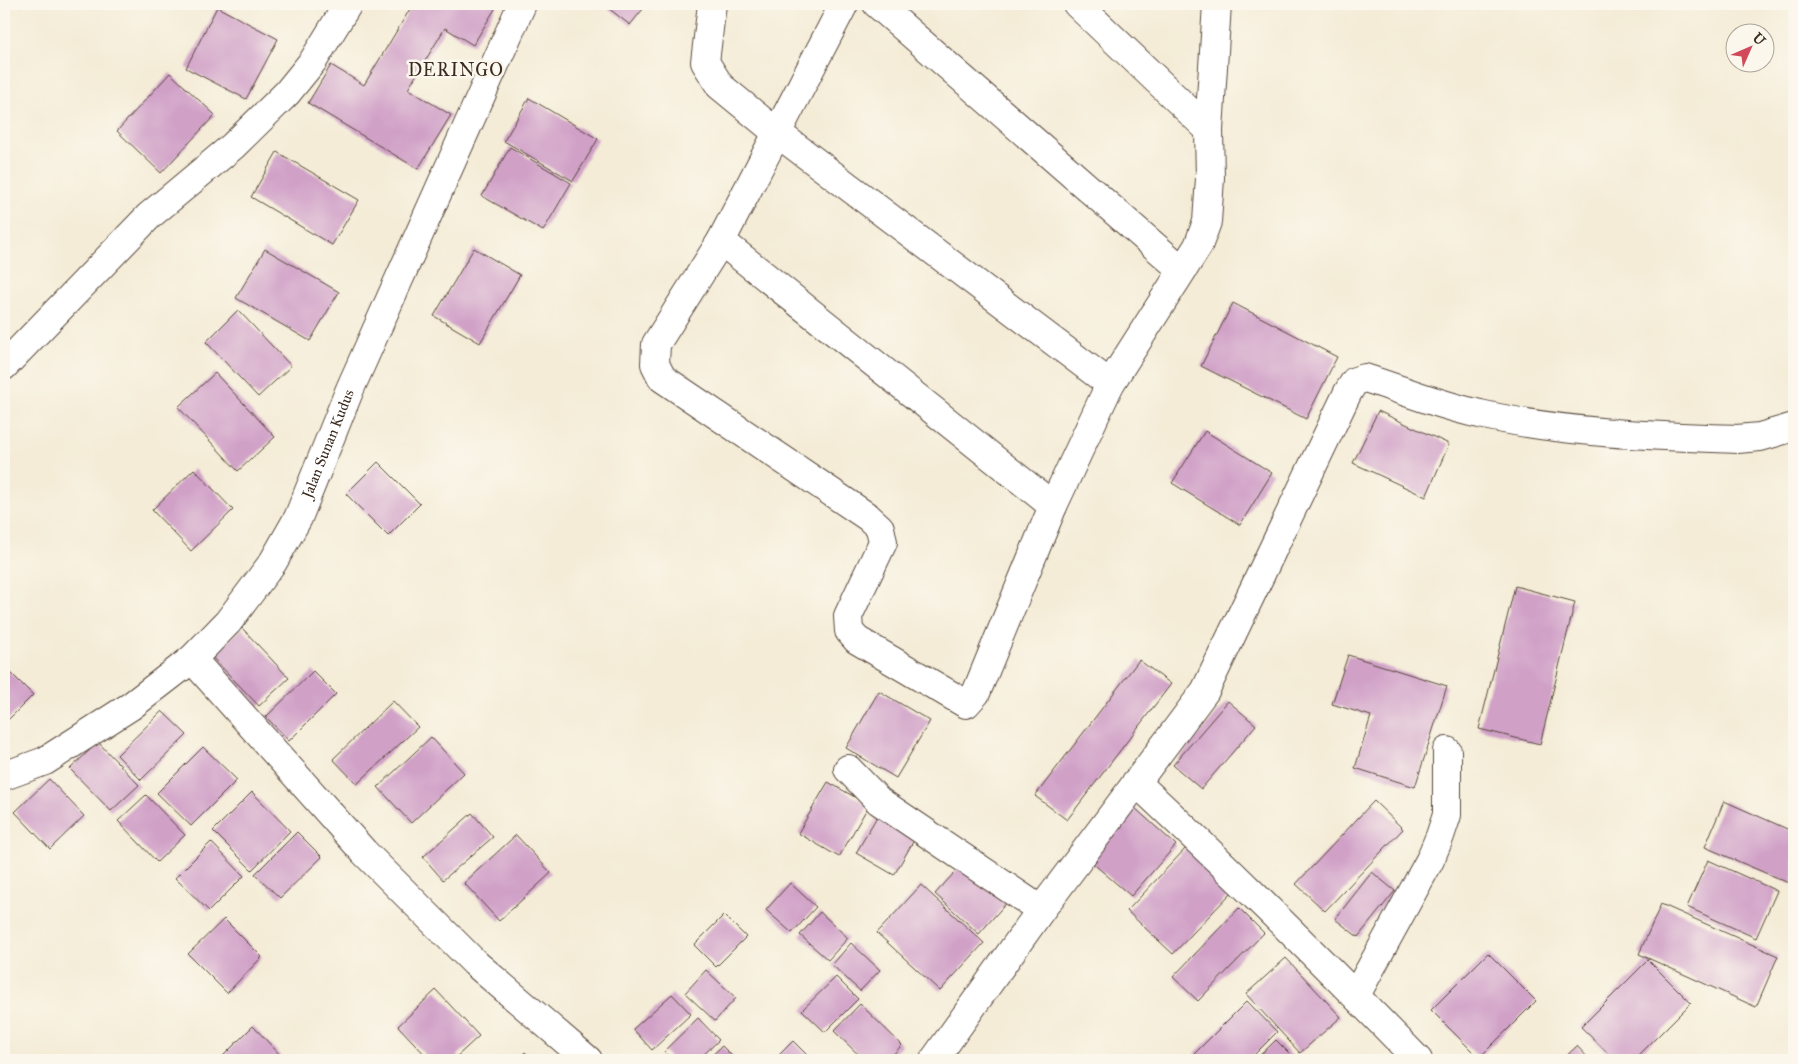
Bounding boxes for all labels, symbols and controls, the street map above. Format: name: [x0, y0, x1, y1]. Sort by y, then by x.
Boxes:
north arrow: [1726, 22, 1776, 72]
text: U: [1749, 29, 1769, 50]
district label: DERINGO: [408, 59, 504, 81]
street label: Jalan Sunan Kudus: [297, 387, 358, 503]

